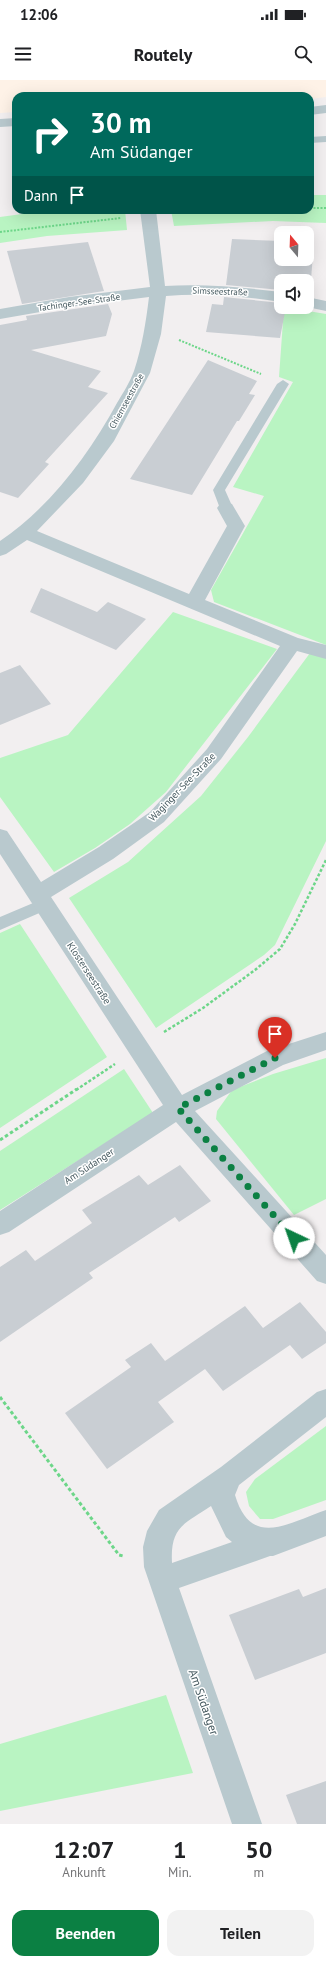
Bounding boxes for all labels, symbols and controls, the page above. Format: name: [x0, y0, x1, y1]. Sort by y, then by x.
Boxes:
text: 12:06: [20, 5, 58, 24]
icon: menu: [12, 43, 34, 65]
text: Routely: [134, 43, 192, 66]
icon: search: [292, 43, 314, 65]
text: 30 m: [90, 104, 151, 141]
icon: right: [24, 108, 76, 160]
text: Am Südanger: [90, 140, 193, 163]
icon: arrive: [66, 184, 88, 206]
text: Dann: [24, 186, 58, 205]
north arrow: [274, 226, 314, 266]
map controls: [274, 226, 314, 314]
button: sound: [274, 274, 314, 314]
street label: Simsseestraße: [192, 285, 248, 297]
street label: Tachinger-See-Straße: [37, 291, 121, 313]
street label: Chiemseestraße: [106, 371, 146, 431]
street label: Waginger-See-Straße: [146, 750, 218, 824]
street label: Klosterseestraße: [64, 939, 114, 1007]
pin: [258, 1017, 292, 1058]
icon: arrive: [264, 1023, 286, 1045]
street label: Am Südanger: [62, 1145, 117, 1187]
position arrow: [273, 1217, 315, 1259]
street label: Am Südanger: [186, 1667, 222, 1737]
text: 12:07: [54, 1834, 114, 1865]
text: 1: [173, 1834, 187, 1865]
text: 50: [245, 1834, 272, 1865]
text: Ankunft: [62, 1864, 106, 1881]
text: Min.: [168, 1864, 192, 1881]
text: m: [254, 1864, 264, 1881]
button: Beenden: [12, 1910, 159, 1956]
button: Teilen: [167, 1910, 314, 1956]

